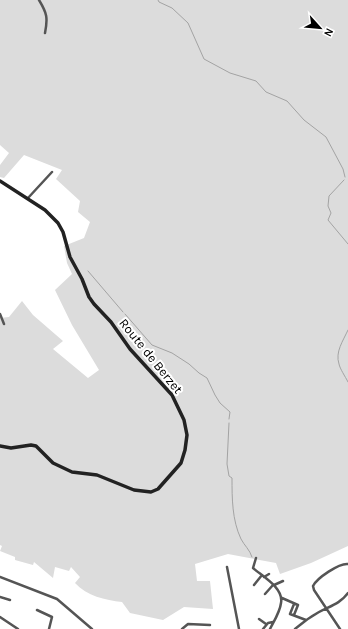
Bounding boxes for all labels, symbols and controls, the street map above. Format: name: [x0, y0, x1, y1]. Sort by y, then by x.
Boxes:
north arrow: [300, 8, 340, 48]
text: N: [321, 26, 336, 39]
street label: Route de Berzet: [116, 315, 186, 397]

